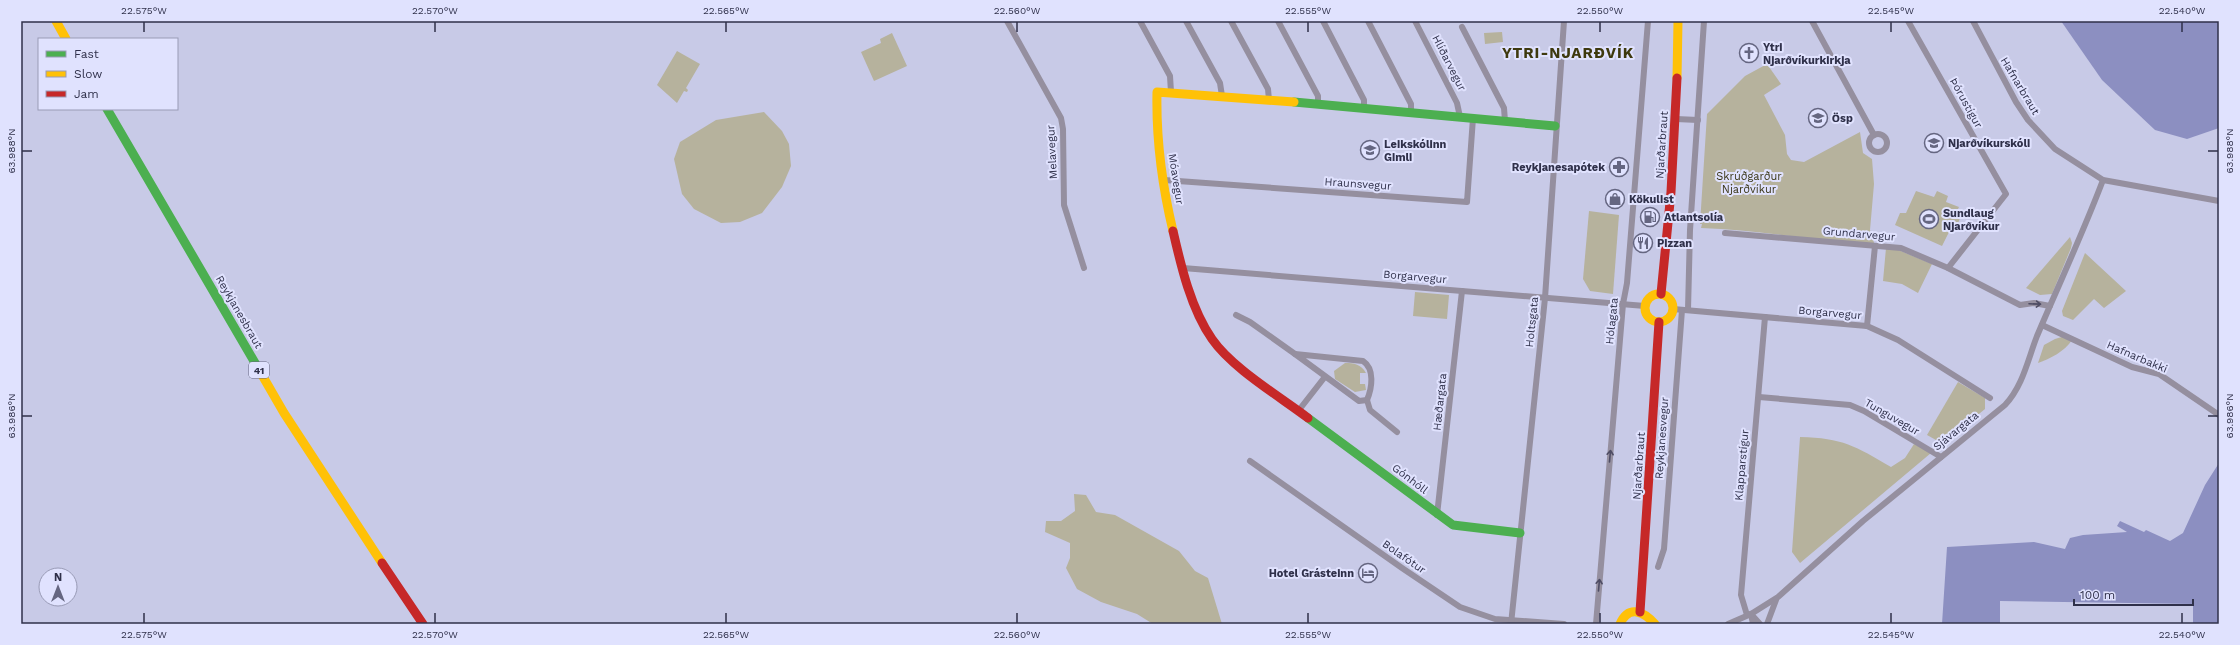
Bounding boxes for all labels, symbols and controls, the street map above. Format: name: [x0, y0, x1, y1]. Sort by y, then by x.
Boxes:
text: 22.575°W: [121, 5, 167, 16]
text: 22.570°W: [412, 5, 458, 16]
text: 22.565°W: [703, 5, 750, 16]
text: 22.560°W: [994, 5, 1041, 16]
text: 22.555°W: [1285, 5, 1331, 16]
text: 22.550°W: [1577, 5, 1624, 16]
text: 22.545°W: [1868, 5, 1915, 16]
text: 22.540°W: [2159, 5, 2206, 16]
street label: Hlíðarvegur: [1429, 33, 1469, 94]
legend: [38, 38, 178, 110]
place label: Ytri Njarðvíkurkirkja: [1763, 41, 1851, 67]
church icon: Ytri Njarðvíkurkirkja: [1738, 42, 1760, 64]
district label: YTRI-NJARÐVÍK: [1502, 44, 1634, 62]
text: Fast: [74, 47, 99, 61]
street label: Hafnarbraut: [1998, 55, 2042, 117]
text: Slow: [74, 67, 102, 81]
street label: Þórustígur: [1947, 76, 1985, 131]
text: Jam: [74, 87, 99, 101]
school or university icon: Ösp: [1807, 107, 1829, 129]
street label: Njarðarbraut: [1653, 110, 1671, 179]
place label: Ösp: [1832, 112, 1853, 125]
street label: Melavegur: [1044, 124, 1060, 179]
text: 63.988°N: [6, 129, 17, 174]
text: 63.988°N: [2224, 129, 2235, 174]
school or university icon: Njarðvíkurskóli: [1923, 132, 1945, 154]
place label: Njarðvíkurskóli: [1948, 137, 2030, 150]
place label: Leikskólinn Gimli: [1384, 138, 1447, 164]
school or university icon: Leikskólinn Gimli: [1359, 139, 1381, 161]
street label: Móavegur: [1166, 153, 1186, 206]
pharmacy icon: Reykjanesapótek: [1608, 156, 1630, 178]
place label: Reykjanesapótek: [1512, 161, 1605, 174]
park label: Skrúðgarður Njarðvíkur: [1716, 170, 1782, 196]
street label: Hraunsvegur: [1324, 175, 1392, 193]
shop icon: Kökulist: [1604, 188, 1626, 210]
place label: Kökulist: [1629, 193, 1674, 206]
fuel station icon: Atlantsolía: [1639, 206, 1661, 228]
place label: Sundlaug Njarðvíkur: [1943, 207, 2000, 233]
sports icon: Sundlaug Njarðvíkur: [1918, 208, 1940, 230]
place label: Atlantsolía: [1664, 211, 1724, 224]
street label: Grundarvegur: [1822, 224, 1896, 244]
restaurant icon: Pizzan: [1632, 232, 1654, 254]
place label: Pizzan: [1657, 237, 1692, 250]
street label: Borgarvegur: [1383, 268, 1448, 286]
street label: Reykjanesbraut: [213, 273, 265, 351]
street label: Holtsgata: [1523, 296, 1541, 348]
street label: Hólagata: [1603, 297, 1621, 345]
one-way arrow: [2028, 301, 2041, 308]
street label: Borgarvegur: [1798, 304, 1863, 322]
street label: Hafnarbakki: [2105, 338, 2169, 376]
road number: 41: [249, 362, 269, 378]
street label: Hæðargata: [1431, 373, 1449, 431]
text: 63.986°N: [6, 394, 17, 438]
text: 63.986°N: [2224, 394, 2235, 438]
street label: Reykjanesvegur: [1653, 396, 1671, 479]
street label: Tunguvegur: [1862, 396, 1922, 438]
street label: Sjávargata: [1931, 409, 1981, 453]
street label: Klapparstígur: [1732, 428, 1752, 501]
street label: Njarðarbraut: [1630, 431, 1648, 500]
one-way arrow: [1607, 450, 1614, 463]
street label: Gónhóll: [1390, 461, 1431, 497]
street label: Bolafótur: [1380, 537, 1429, 577]
hotel icon: Hotel Grásteinn: [1357, 562, 1379, 584]
north arrow: [38, 567, 78, 607]
place label: Hotel Grásteinn: [1269, 567, 1354, 580]
text: N: [54, 571, 62, 584]
one-way arrow: [1595, 579, 1603, 592]
scale bar: [2074, 581, 2193, 607]
text: 100 m: [2080, 588, 2115, 602]
text: 22.575°W: [121, 629, 167, 640]
text: 22.570°W: [412, 629, 458, 640]
text: 22.565°W: [703, 629, 750, 640]
text: 22.560°W: [994, 629, 1041, 640]
text: 22.555°W: [1285, 629, 1331, 640]
text: 22.550°W: [1577, 629, 1624, 640]
text: 22.545°W: [1868, 629, 1915, 640]
text: 22.540°W: [2159, 629, 2206, 640]

